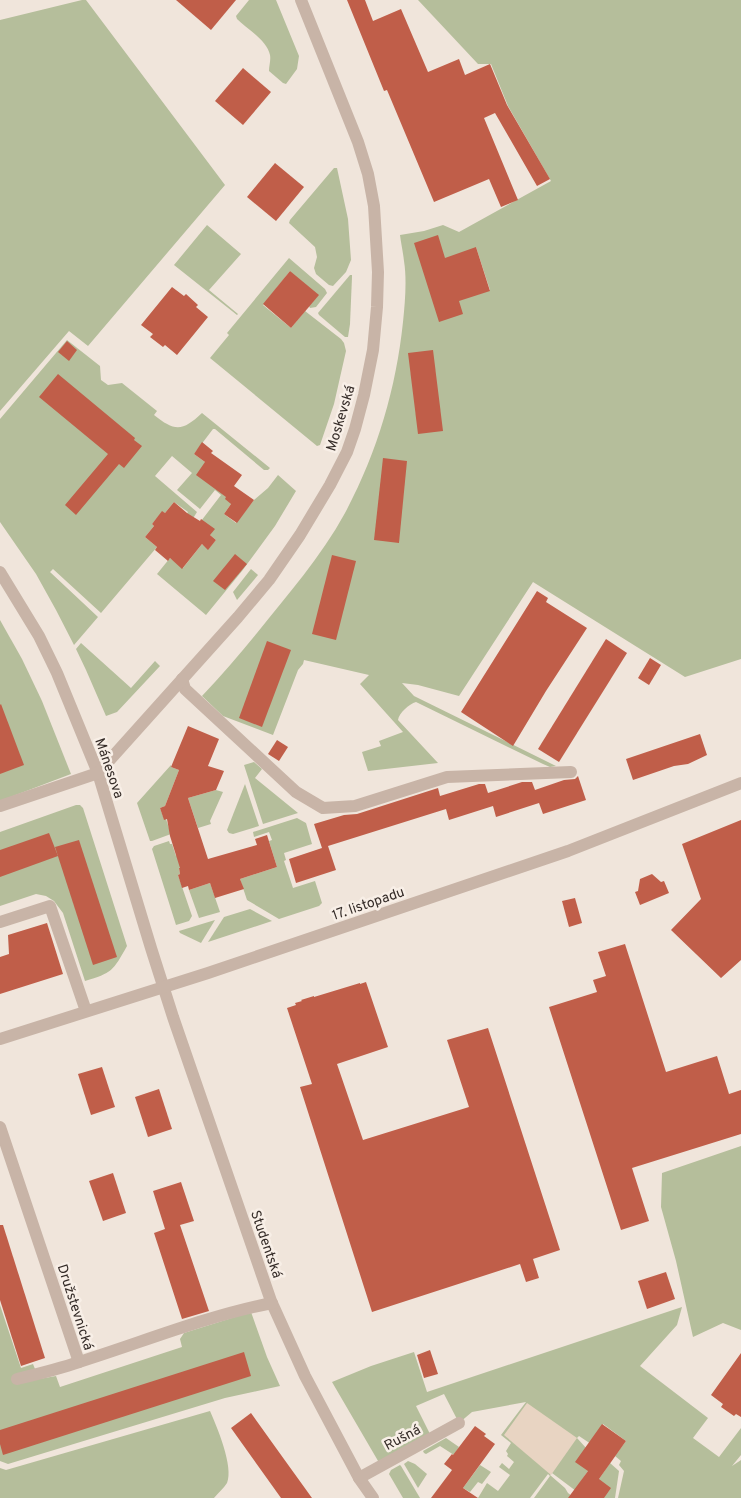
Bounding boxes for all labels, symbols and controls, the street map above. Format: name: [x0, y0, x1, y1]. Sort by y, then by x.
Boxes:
street label: Moskevská: [323, 383, 360, 453]
street label: Mánesova: [90, 736, 127, 801]
street label: 17. listopadu: [330, 884, 407, 925]
street label: Studentská: [246, 1208, 285, 1281]
street label: Družstevnická: [53, 1262, 96, 1353]
street label: Rušná: [382, 1422, 424, 1455]

